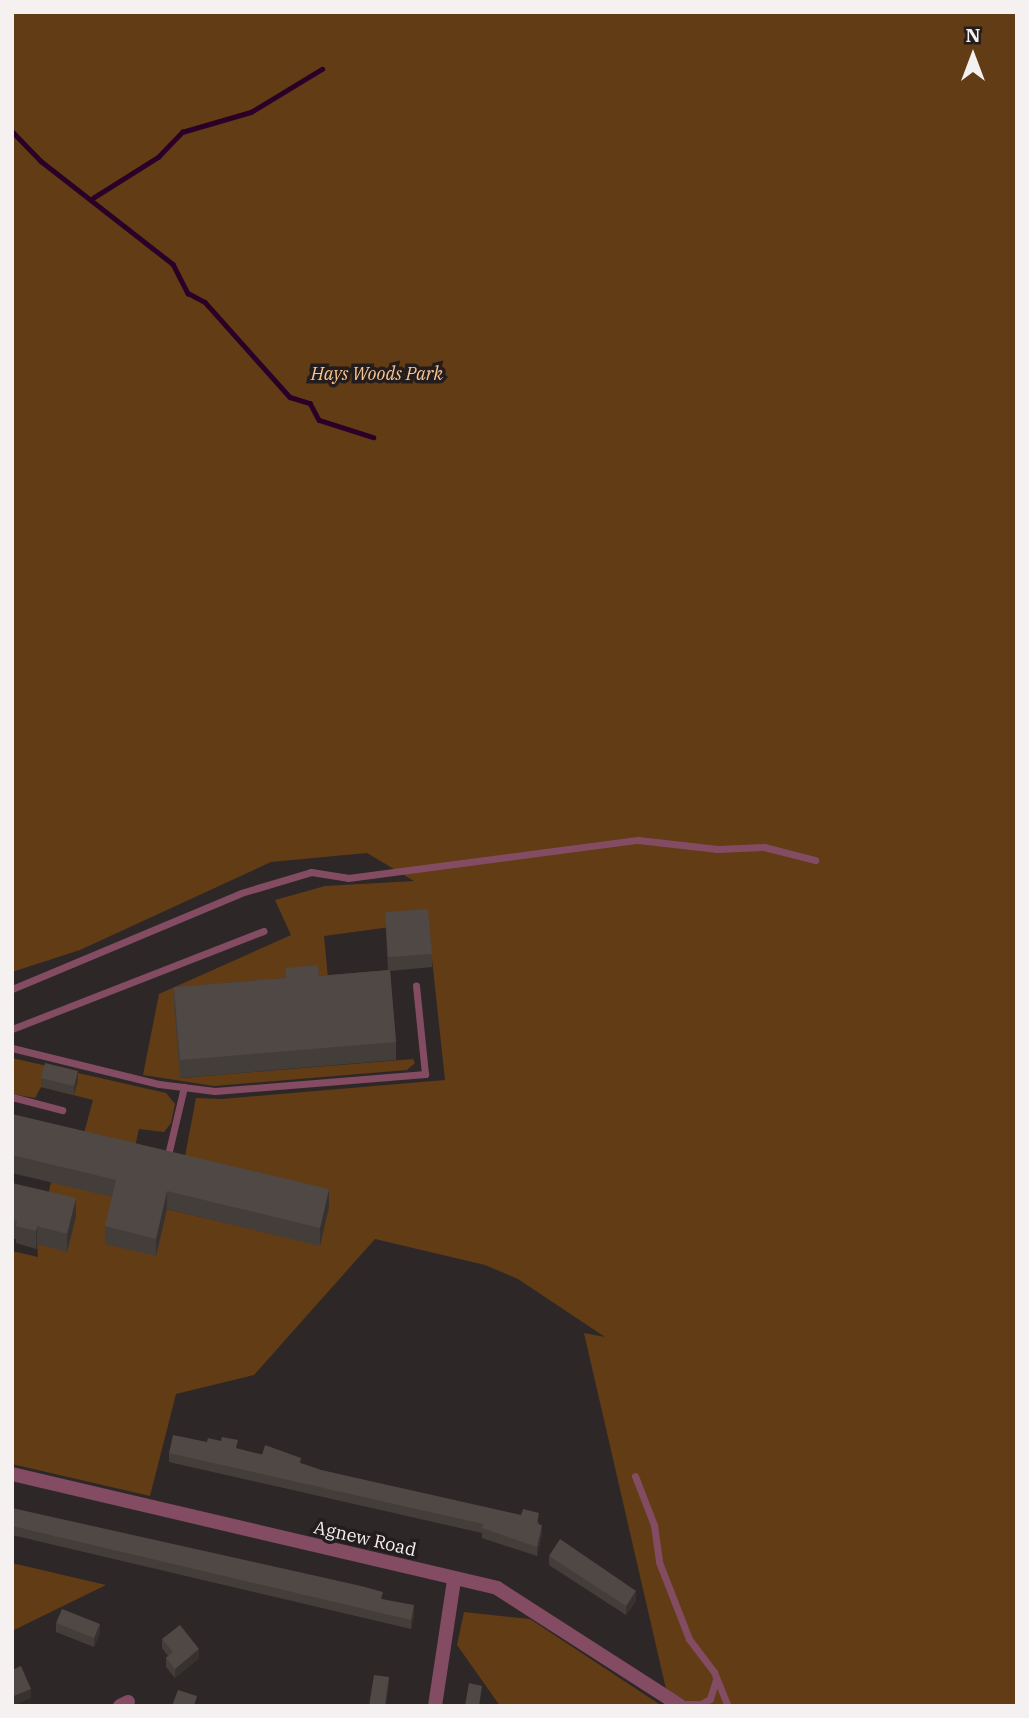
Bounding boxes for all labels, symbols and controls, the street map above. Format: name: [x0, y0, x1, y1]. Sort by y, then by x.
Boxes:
north arrow: [938, 21, 1008, 91]
text: N: [965, 23, 981, 47]
park label: Hays Woods Park: [311, 363, 443, 385]
street label: Agnew Road: [312, 1517, 418, 1561]

